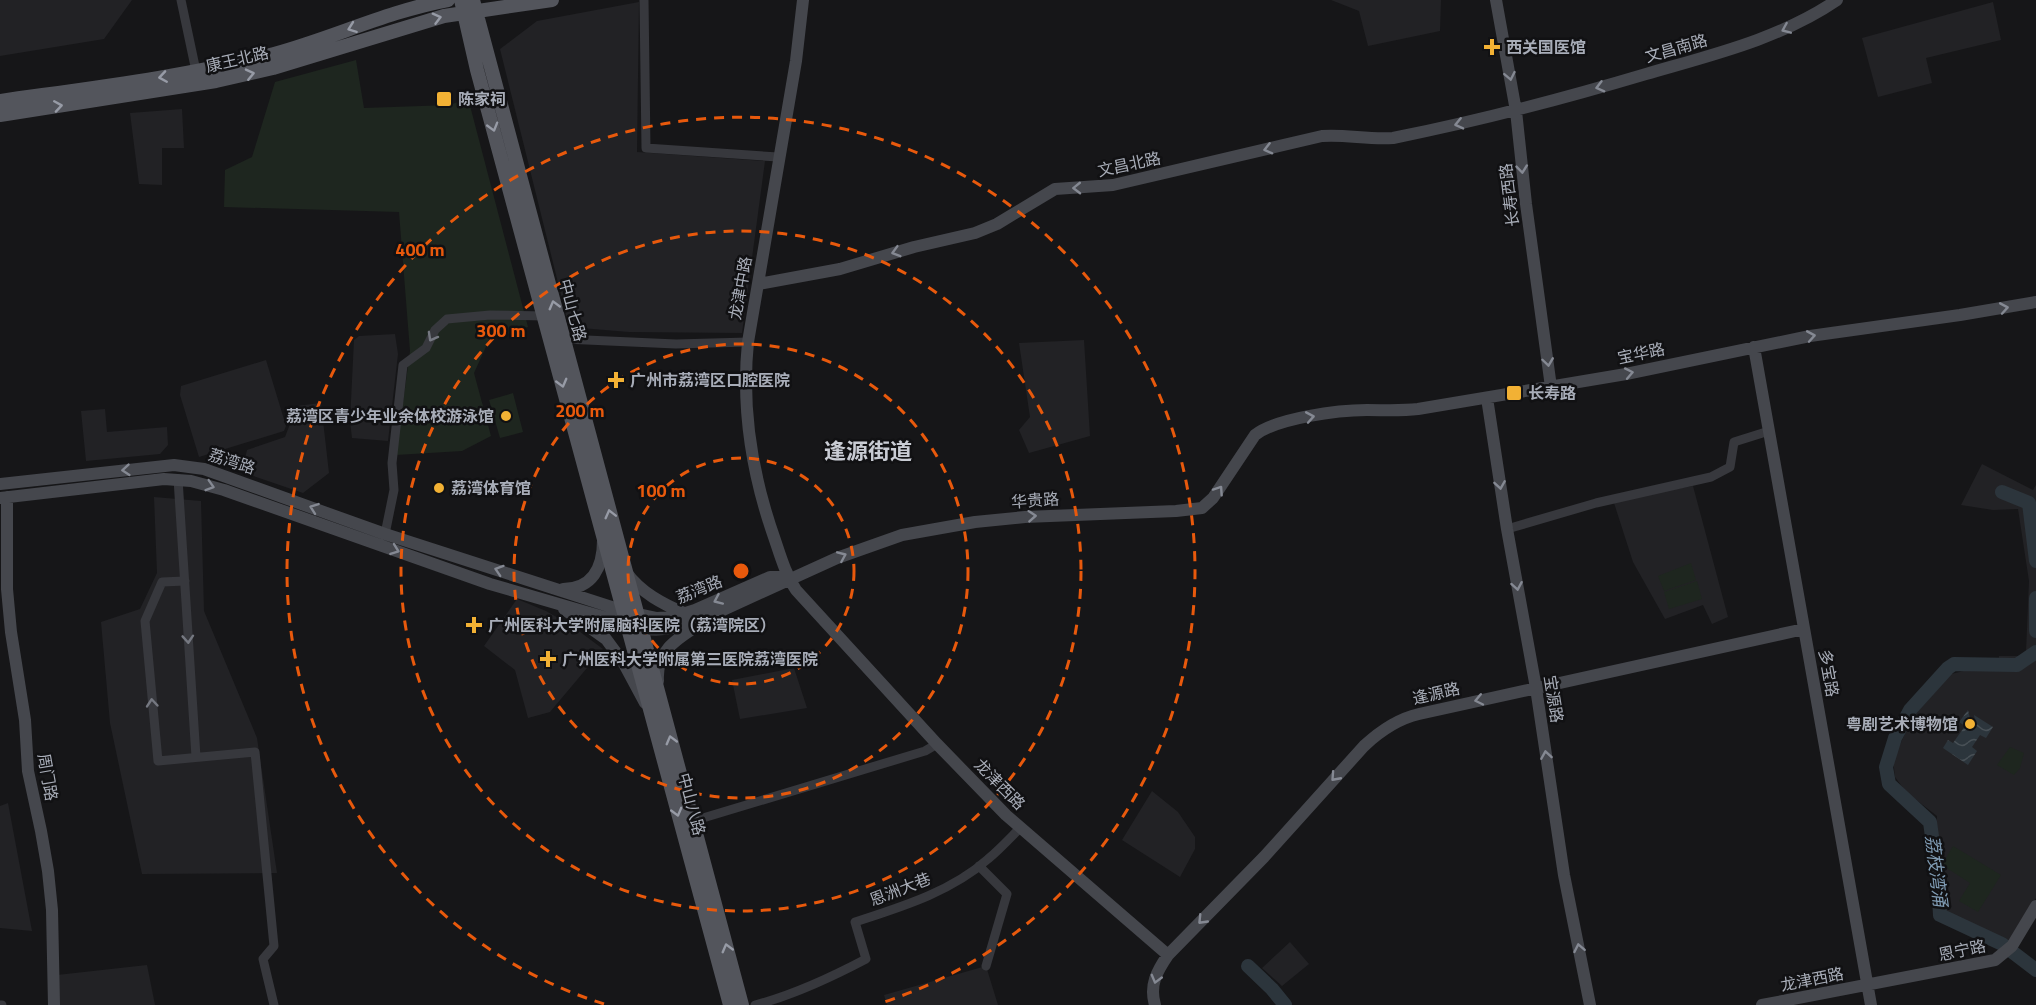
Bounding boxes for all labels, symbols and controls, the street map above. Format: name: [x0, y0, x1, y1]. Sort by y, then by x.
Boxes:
one-way arrow: [431, 13, 442, 25]
one-way arrow: [347, 21, 358, 34]
one-way arrow: [1781, 22, 1792, 34]
street label: 文昌南路: [1642, 28, 1710, 68]
place label: 西关国医馆: [1506, 35, 1586, 59]
marker: 西关国医馆: [1483, 38, 1501, 56]
street label: 康王北路: [203, 40, 271, 78]
one-way arrow: [245, 68, 255, 81]
one-way arrow: [159, 70, 168, 82]
one-way arrow: [1503, 71, 1516, 81]
one-way arrow: [1595, 80, 1605, 93]
place label: 陈家祠: [458, 87, 506, 111]
marker: 陈家祠: [435, 90, 453, 108]
one-way arrow: [52, 100, 62, 113]
one-way arrow: [1455, 117, 1465, 130]
one-way arrow: [486, 121, 499, 131]
one-way arrow: [1263, 142, 1273, 155]
street label: 文昌北路: [1095, 146, 1163, 182]
street label: 长寿西路: [1493, 162, 1525, 228]
one-way arrow: [1515, 164, 1528, 174]
one-way arrow: [1073, 182, 1082, 195]
text: 400 m: [395, 236, 445, 263]
one-way arrow: [891, 245, 902, 257]
street label: 龙津中路: [723, 254, 757, 322]
street label: 中山七路: [553, 276, 593, 344]
one-way arrow: [549, 300, 562, 310]
one-way arrow: [1999, 302, 2009, 315]
text: 300 m: [476, 317, 526, 344]
one-way arrow: [1806, 330, 1816, 343]
one-way arrow: [428, 331, 439, 341]
street label: 宝华路: [1615, 336, 1667, 370]
one-way arrow: [1541, 358, 1554, 367]
one-way arrow: [1624, 367, 1634, 380]
place label: 广州市荔湾区口腔医院: [630, 368, 790, 392]
marker: 广州市荔湾区口腔医院: [607, 371, 625, 389]
one-way arrow: [555, 378, 568, 388]
place label: 长寿路: [1528, 381, 1576, 405]
marker: 长寿路: [1505, 384, 1523, 402]
text: 200 m: [555, 397, 605, 424]
place label: 荔湾区青少年业余体校游泳馆: [286, 404, 494, 428]
marker: 荔湾区青少年业余体校游泳馆: [499, 409, 513, 423]
one-way arrow: [1304, 411, 1314, 424]
district label: 逢源街道: [824, 434, 912, 468]
street label: 荔湾路: [205, 442, 259, 480]
one-way arrow: [122, 463, 131, 476]
place label: 荔湾体育馆: [451, 476, 531, 500]
text: 100 m: [636, 477, 686, 504]
one-way arrow: [204, 479, 215, 491]
one-way arrow: [1493, 480, 1506, 490]
marker: 荔湾体育馆: [432, 481, 446, 495]
street label: 华贵路: [1010, 486, 1060, 514]
one-way arrow: [1212, 486, 1223, 497]
one-way arrow: [309, 502, 320, 515]
one-way arrow: [605, 509, 618, 519]
one-way arrow: [1028, 510, 1037, 523]
one-way arrow: [389, 542, 399, 555]
one-way arrow: [836, 551, 847, 563]
centre of rings: [731, 561, 751, 581]
one-way arrow: [494, 565, 505, 577]
street label: 荔湾路: [672, 569, 726, 609]
one-way arrow: [1511, 582, 1523, 591]
one-way arrow: [713, 593, 724, 605]
place label: 广州医科大学附属脑科医院（荔湾院区）: [488, 613, 776, 637]
marker: 广州医科大学附属脑科医院（荔湾院区）: [465, 616, 483, 634]
one-way arrow: [182, 635, 195, 644]
place label: 广州医科大学附属第三医院荔湾医院: [562, 647, 818, 671]
street label: 多宝路: [1813, 647, 1845, 699]
marker: 广州医科大学附属第三医院荔湾医院: [539, 650, 557, 668]
street label: 宝源路: [1538, 673, 1570, 725]
street label: 逢源路: [1410, 676, 1462, 710]
one-way arrow: [1474, 693, 1484, 706]
one-way arrow: [146, 698, 159, 707]
place label: 粤剧艺术博物馆: [1846, 712, 1958, 736]
marker: 粤剧艺术博物馆: [1963, 717, 1977, 731]
one-way arrow: [666, 735, 678, 746]
street label: 周门路: [32, 751, 64, 803]
one-way arrow: [1541, 751, 1553, 760]
street label: 龙津西路: [969, 753, 1031, 815]
street label: 中山八路: [672, 770, 712, 838]
one-way arrow: [1331, 770, 1342, 781]
one-way arrow: [670, 807, 683, 817]
water label: 荔枝湾涌: [1919, 834, 1955, 910]
street label: 恩洲大巷: [866, 866, 934, 912]
one-way arrow: [1199, 912, 1210, 923]
street label: 恩宁路: [1936, 933, 1988, 967]
one-way arrow: [1573, 943, 1586, 953]
one-way arrow: [722, 944, 734, 954]
street label: 龙津西路: [1778, 961, 1846, 997]
one-way arrow: [1150, 974, 1163, 984]

